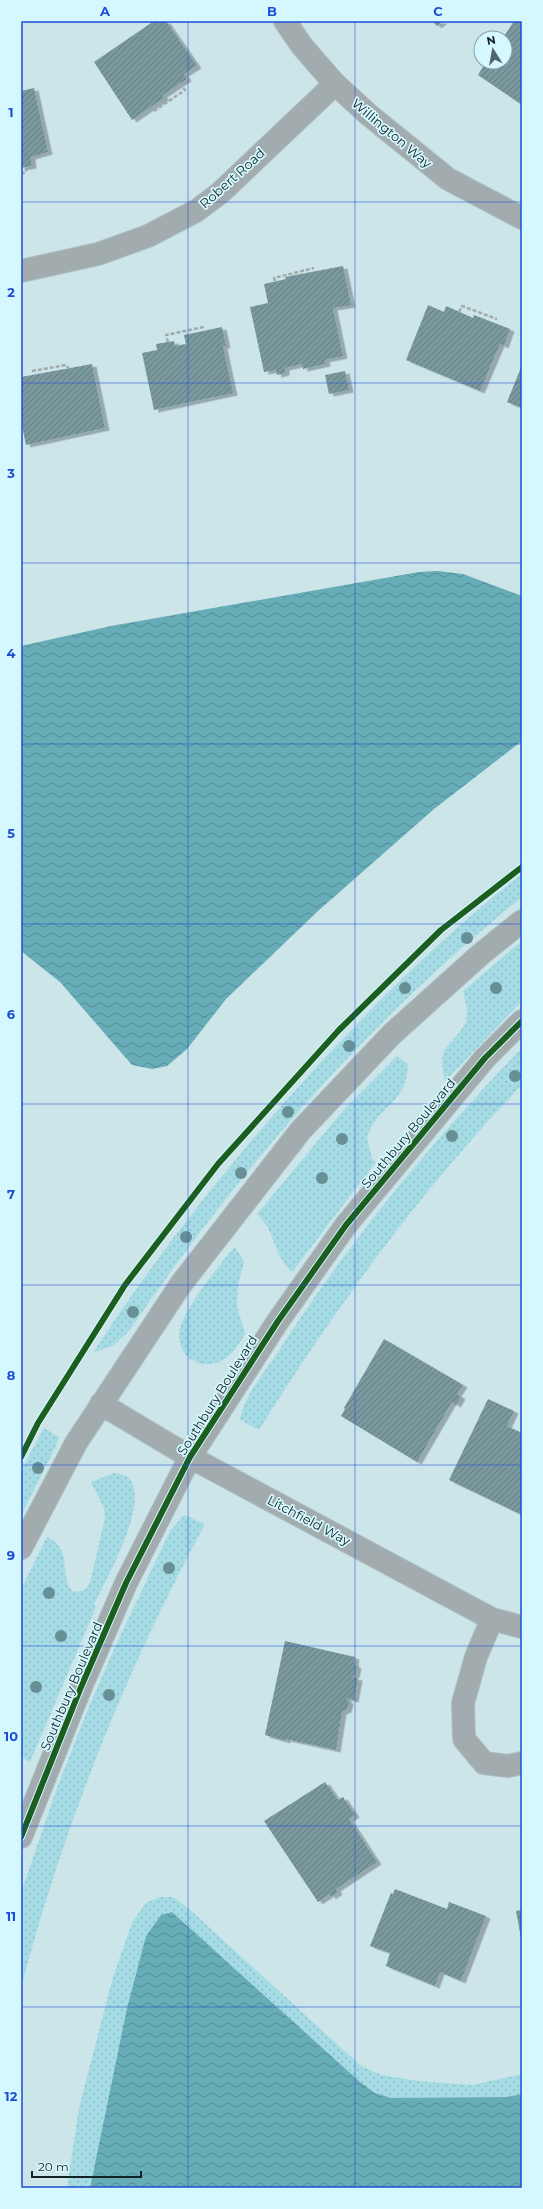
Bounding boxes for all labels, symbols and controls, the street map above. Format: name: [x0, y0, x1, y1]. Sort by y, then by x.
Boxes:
text: A: [99, 3, 111, 19]
text: B: [267, 3, 277, 19]
text: C: [433, 3, 443, 19]
north arrow: [473, 30, 513, 70]
text: N: [485, 32, 497, 48]
street label: Willington Way: [349, 95, 436, 172]
text: 1: [8, 104, 14, 120]
street label: Robert Road: [196, 145, 268, 211]
text: 2: [7, 284, 15, 300]
text: 3: [6, 465, 15, 481]
text: 4: [7, 645, 16, 661]
text: 5: [7, 825, 15, 841]
text: 6: [7, 1006, 16, 1022]
street label: Southbury Boulevard: [357, 1075, 459, 1191]
text: 7: [7, 1186, 15, 1202]
street label: Southbury Boulevard: [174, 1332, 260, 1458]
text: 8: [7, 1367, 16, 1383]
street label: Litchfield Way: [265, 1491, 354, 1549]
text: 9: [7, 1547, 15, 1563]
street label: Southbury Boulevard: [37, 1619, 105, 1753]
text: 10: [4, 1728, 18, 1744]
text: 11: [6, 1908, 16, 1924]
text: 12: [5, 2088, 18, 2104]
scale bar: [32, 2153, 141, 2179]
text: 20 m: [38, 2159, 69, 2174]

